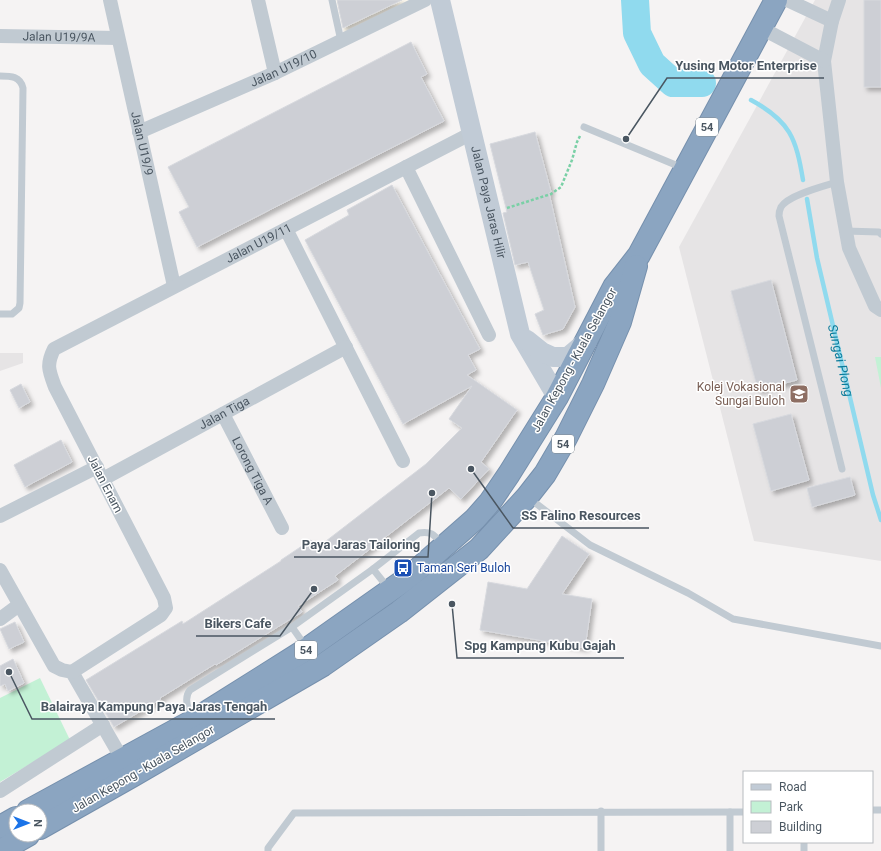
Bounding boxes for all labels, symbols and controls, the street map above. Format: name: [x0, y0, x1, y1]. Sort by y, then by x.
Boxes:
street label: Jalan U19/9A: [22, 29, 96, 45]
street label: Jalan U19/10: [248, 47, 319, 90]
callout: Yusing Motor Enterprise: [667, 53, 824, 78]
text: Yusing Motor Enterprise: [675, 58, 817, 73]
street label: Jalan U19/9: [128, 110, 156, 177]
road number: 54: [696, 118, 718, 136]
street label: Jalan Paya Jaras Hilir: [468, 145, 509, 260]
street label: Jalan U19/11: [223, 221, 294, 266]
street label: Jalan Kepong - Kuala Selangor: [529, 286, 619, 434]
water label: Sungai Plong: [825, 323, 857, 398]
place label: Kolej Vokasional Sungai Buloh: [697, 380, 785, 408]
school or university icon: Kolej Vokasional Sungai Buloh: [788, 383, 810, 405]
street label: Jalan Tiga: [197, 394, 252, 432]
street label: Lorong Tiga A: [229, 435, 276, 507]
road number: 54: [552, 435, 574, 453]
street label: Jalan Enam: [85, 453, 125, 515]
callout: SS Falino Resources: [513, 503, 649, 528]
text: SS Falino Resources: [521, 508, 641, 523]
callout: Paya Jaras Tailoring: [294, 532, 428, 557]
text: Paya Jaras Tailoring: [302, 537, 420, 552]
bus stop icon: Taman Seri Buloh: [392, 557, 414, 579]
place label: Taman Seri Buloh: [417, 561, 511, 575]
callout: Bikers Cafe: [196, 611, 280, 636]
text: Bikers Cafe: [204, 616, 272, 631]
callout: Spg Kampung Kubu Gajah: [457, 633, 624, 658]
text: Spg Kampung Kubu Gajah: [464, 638, 616, 653]
road number: 54: [295, 641, 317, 659]
callout: Balairaya Kampung Paya Jaras Tengah: [32, 694, 275, 719]
text: Balairaya Kampung Paya Jaras Tengah: [41, 699, 267, 714]
street label: Jalan Kepong - Kuala Selangor: [69, 722, 217, 816]
legend: [743, 771, 873, 843]
text: Road: [779, 780, 807, 794]
text: Park: [779, 800, 804, 814]
north arrow: [8, 803, 48, 843]
text: N: [31, 819, 44, 827]
text: Building: [779, 820, 822, 834]

